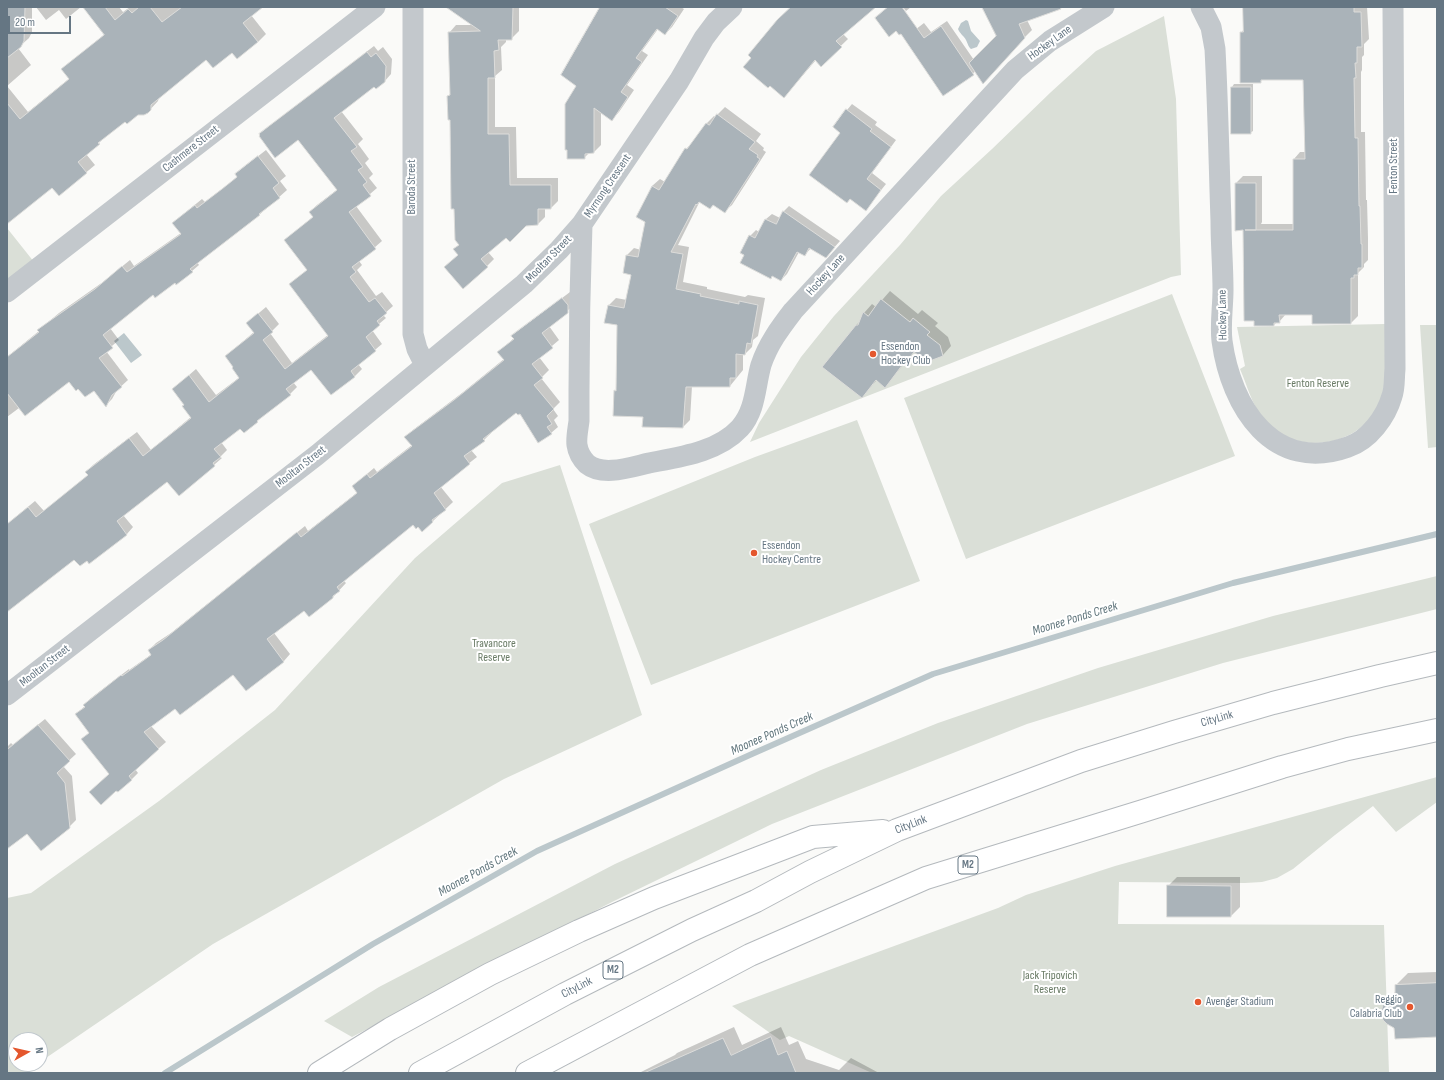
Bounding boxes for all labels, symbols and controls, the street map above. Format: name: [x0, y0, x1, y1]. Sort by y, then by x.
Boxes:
scale bar: [10, 8, 73, 34]
text: 20 m: [15, 15, 35, 30]
street label: Hockey Lane: [1025, 22, 1075, 64]
street label: Cashmere Street: [160, 123, 222, 175]
street label: Fenton Street: [1387, 138, 1401, 194]
street label: Myrnong Crescent: [581, 151, 635, 221]
street label: Baroda Street: [405, 159, 419, 215]
street label: Mooltan Street: [523, 232, 575, 286]
street label: Hockey Lane: [804, 251, 848, 299]
street label: Hockey Lane: [1215, 290, 1231, 340]
place label: Essendon Hockey Club: [881, 340, 931, 368]
marker: Essendon Hockey Club: [868, 349, 878, 359]
park label: Fenton Reserve: [1287, 377, 1349, 391]
street label: Mooltan Street: [273, 443, 329, 491]
place label: Essendon Hockey Centre: [762, 539, 821, 567]
marker: Essendon Hockey Centre: [749, 548, 759, 558]
water label: Moonee Ponds Creek: [1030, 599, 1120, 639]
park label: Travancore Reserve: [472, 637, 516, 665]
street label: Mooltan Street: [17, 642, 73, 690]
street label: CityLink: [1199, 708, 1235, 730]
water label: Moonee Ponds Creek: [728, 709, 816, 759]
street label: CityLink: [893, 812, 929, 838]
water label: Moonee Ponds Creek: [436, 844, 520, 900]
road number: M2: [958, 856, 978, 874]
road number: M2: [603, 961, 623, 979]
park label: Jack Tripovich Reserve: [1023, 969, 1077, 997]
street label: CityLink: [559, 974, 595, 1002]
place label: Reggio Calabria Club: [1350, 993, 1402, 1021]
place label: Avenger Stadium: [1206, 995, 1274, 1009]
marker: Avenger Stadium: [1193, 997, 1203, 1007]
marker: Reggio Calabria Club: [1405, 1002, 1415, 1012]
north arrow: [8, 1032, 48, 1072]
text: N: [33, 1047, 46, 1054]

